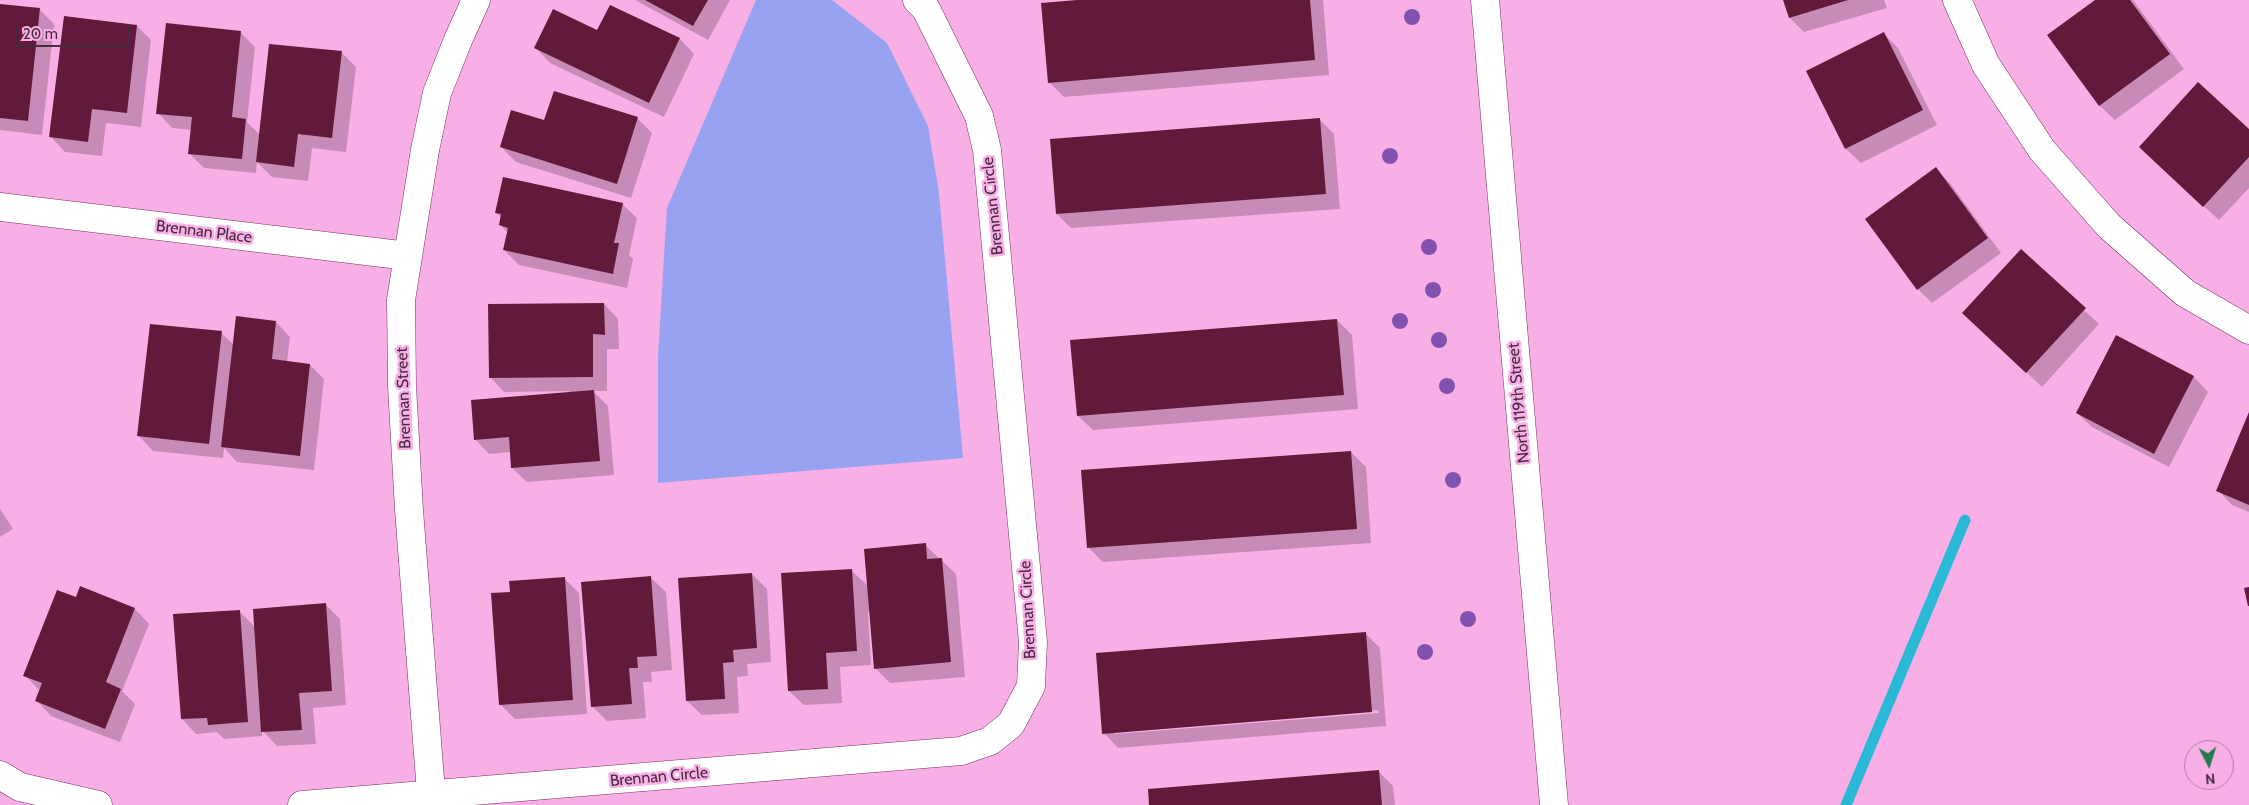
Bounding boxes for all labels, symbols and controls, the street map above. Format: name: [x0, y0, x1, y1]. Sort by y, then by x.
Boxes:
scale bar: [18, 15, 131, 47]
text: 20 m: [23, 25, 58, 43]
street label: Brennan Circle: [978, 156, 1008, 256]
street label: Brennan Place: [155, 217, 253, 247]
street label: North 119th Street: [1504, 342, 1534, 464]
street label: Brennan Street: [393, 347, 415, 449]
street label: Brennan Circle: [1016, 560, 1040, 660]
north arrow: [2184, 740, 2234, 790]
street label: Brennan Circle: [609, 763, 709, 791]
text: N: [2205, 770, 2216, 788]

